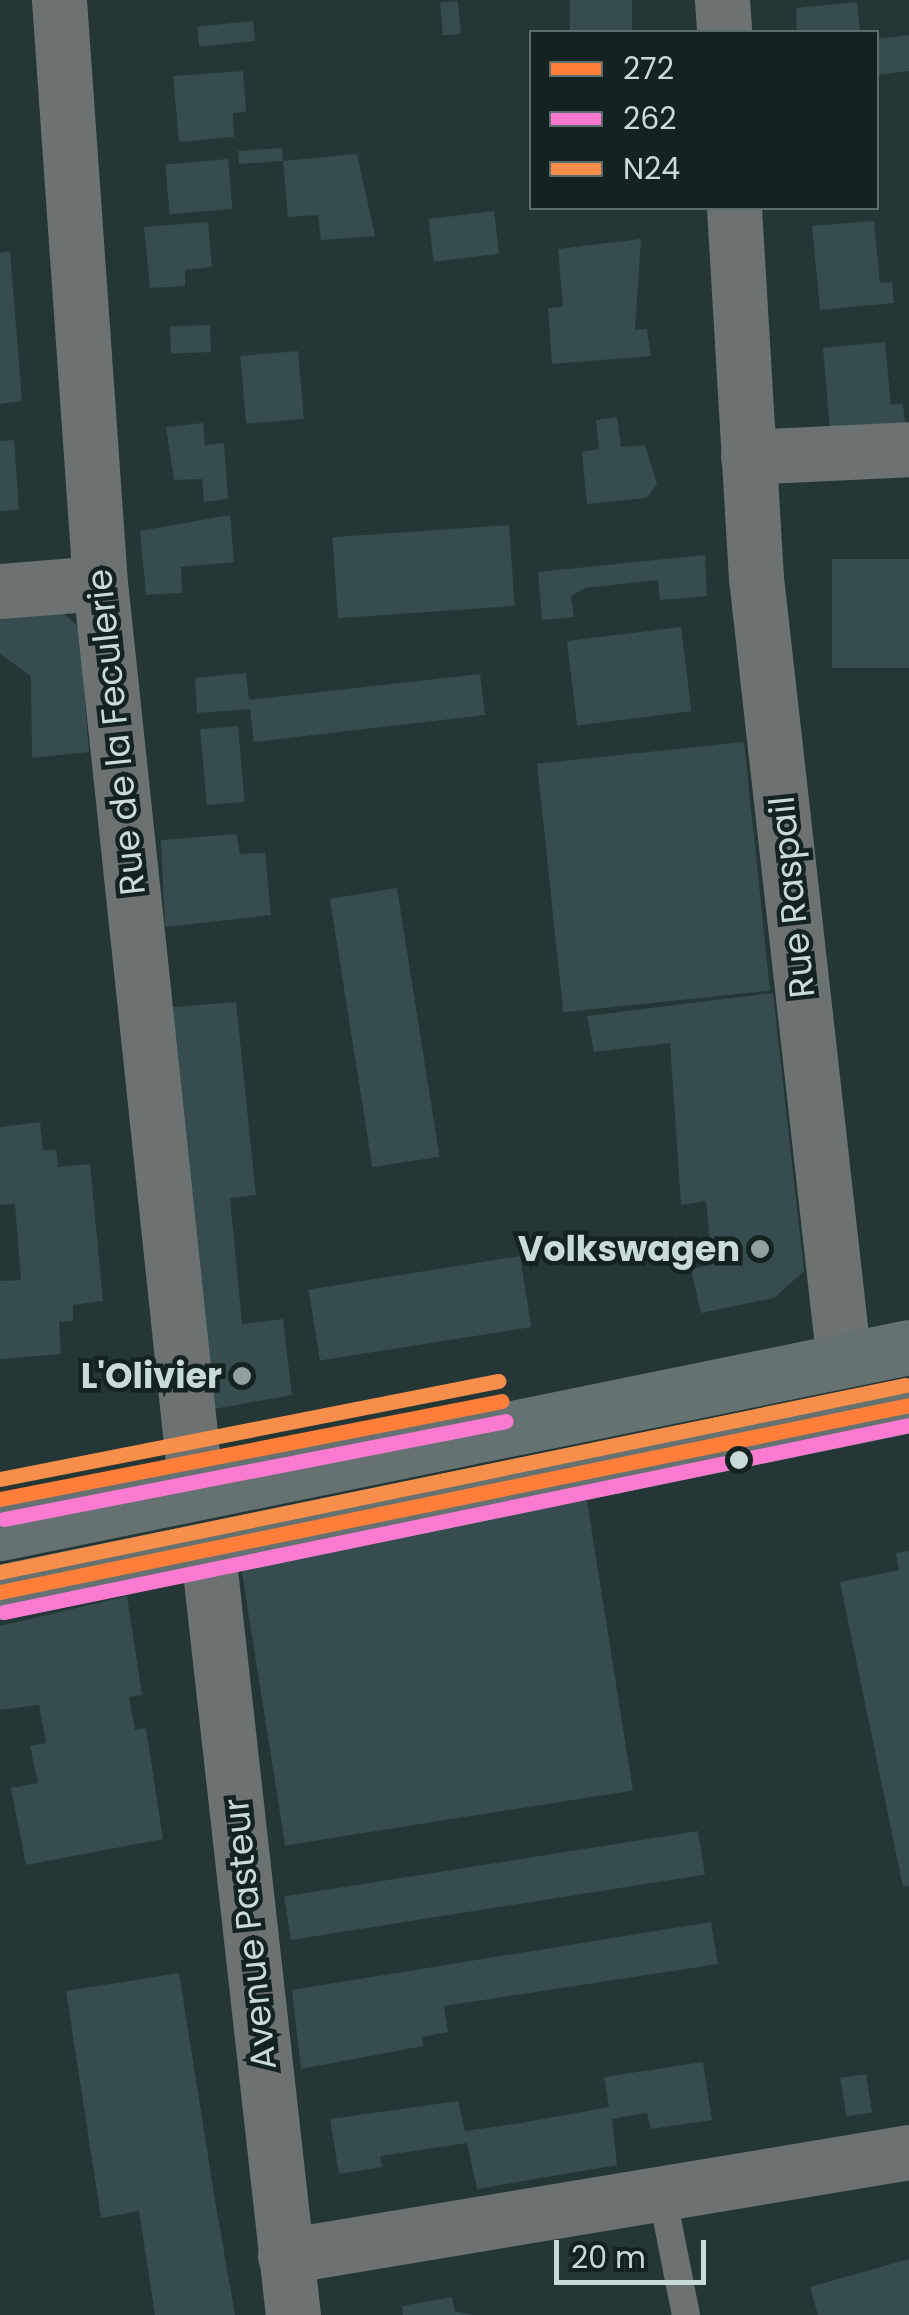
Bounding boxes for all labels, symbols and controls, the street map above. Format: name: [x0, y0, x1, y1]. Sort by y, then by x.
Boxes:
legend: [529, 30, 879, 210]
text: 272: [623, 47, 674, 90]
text: 262: [623, 97, 677, 140]
text: N24: [623, 147, 680, 190]
street label: Rue de la Feculerie: [78, 567, 154, 897]
street label: Rue Raspail: [761, 794, 823, 1000]
place label: Volkswagen: [518, 1228, 740, 1270]
marker: Volkswagen: [749, 1238, 771, 1260]
place label: L'Olivier: [81, 1355, 222, 1397]
marker: L'Olivier: [231, 1365, 253, 1387]
unlabelled marker: [729, 1450, 749, 1470]
street label: Avenue Pasteur: [215, 1796, 285, 2072]
scale bar: [559, 2220, 712, 2282]
text: 20 m: [571, 2236, 646, 2279]

